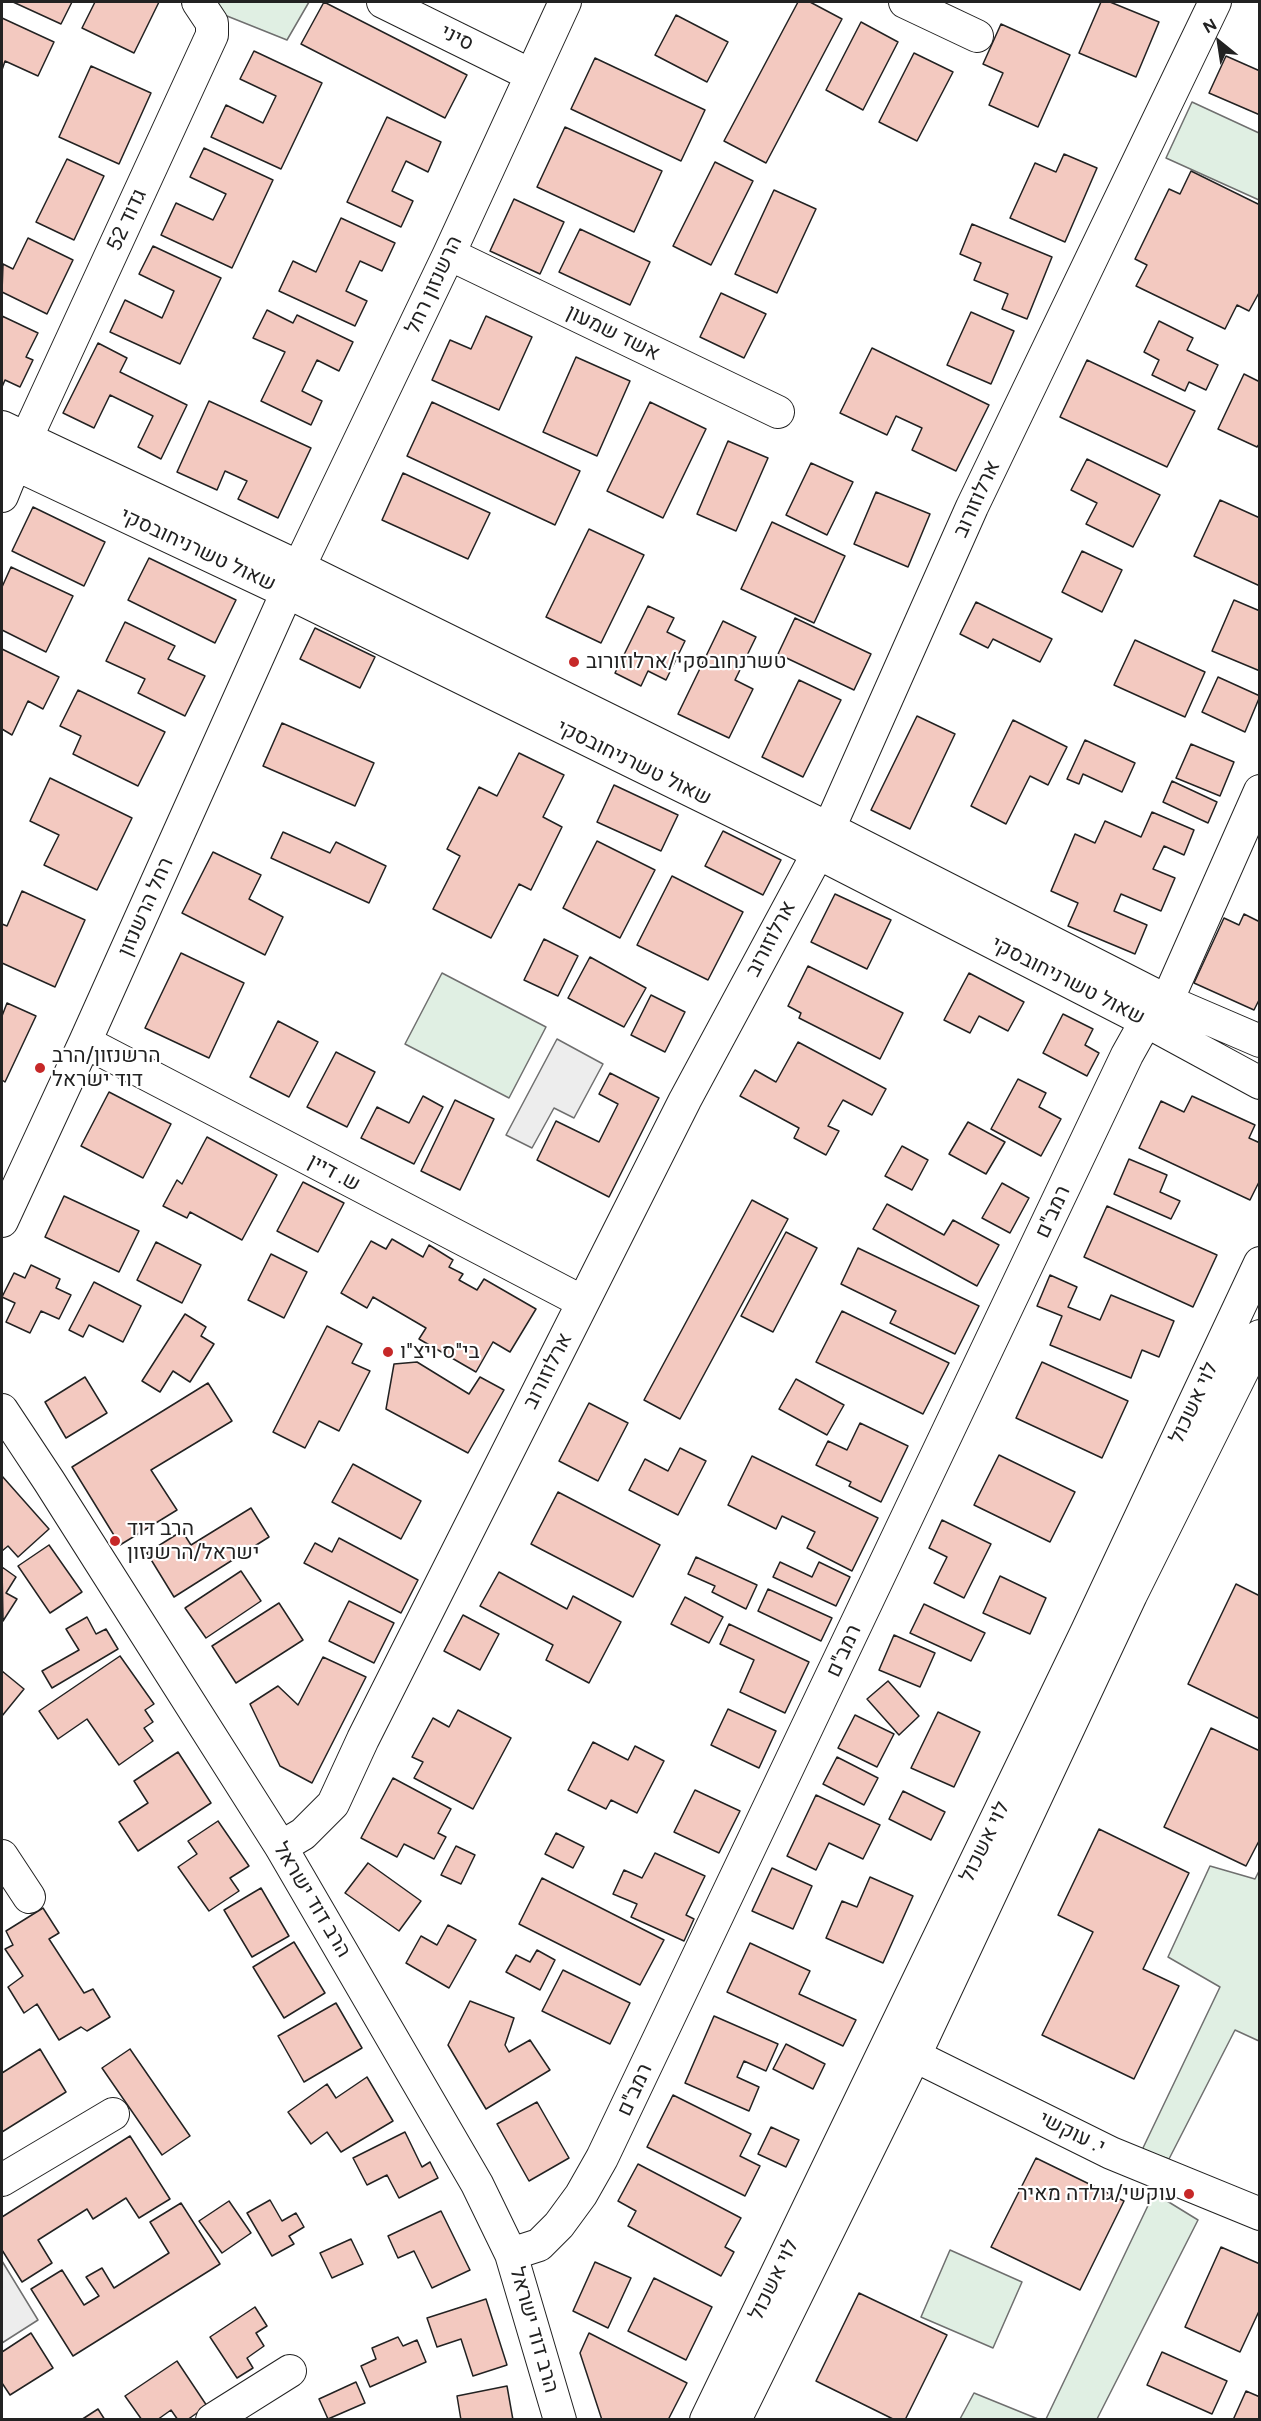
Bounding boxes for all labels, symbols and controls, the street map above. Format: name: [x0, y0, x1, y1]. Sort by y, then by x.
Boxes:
north arrow: [1189, 12, 1249, 72]
text: N: [1200, 15, 1220, 37]
street label: סיני: [436, 19, 478, 57]
street label: גדוד 52: [102, 185, 152, 255]
street label: הרשנזון רחל: [400, 232, 468, 338]
street label: אשד שמעון: [562, 300, 664, 366]
street label: ארלוזורוב: [948, 457, 1006, 541]
street label: שאול טשרניחובסקי: [116, 503, 280, 597]
place label: טשרנחובסקי/ארלוזורוב: [586, 649, 786, 675]
marker: טשרנחובסקי/ארלוזורוב: [567, 655, 581, 669]
street label: שאול טשרניחובסקי: [553, 715, 715, 811]
street label: רחל הרשנזון: [113, 854, 179, 960]
street label: ארלוזורוב: [741, 897, 801, 981]
street label: שאול טשרניחובסקי: [987, 931, 1149, 1031]
place label: הרשנזון/הרב דוד ישראל: [52, 1043, 160, 1093]
marker: הרשנזון/הרב דוד ישראל: [33, 1061, 47, 1075]
street label: ש. דיין: [303, 1149, 365, 1197]
street label: רמב"ם: [1030, 1182, 1076, 1242]
street label: ארלוזורוב: [518, 1329, 578, 1413]
place label: בי"ס ויצ"ו: [400, 1339, 480, 1365]
marker: בי"ס ויצ"ו: [381, 1345, 395, 1359]
street label: לוי אשכול: [1164, 1358, 1224, 1448]
place label: הרב דוד ישראל/הרשנזון: [127, 1516, 259, 1566]
marker: הרב דוד ישראל/הרשנזון: [108, 1534, 122, 1548]
street label: רמב"ם: [821, 1621, 867, 1681]
street label: לוי אשכול: [955, 1797, 1015, 1887]
street label: הרב דוד ישראל: [268, 1838, 356, 1962]
street label: רמב"ם: [612, 2060, 658, 2120]
street label: י. עוקשי: [1035, 2106, 1109, 2160]
place label: עוקשי/גולדה מאיר: [1017, 2181, 1177, 2207]
marker: עוקשי/גולדה מאיר: [1182, 2187, 1196, 2201]
street label: לוי אשכול: [744, 2235, 804, 2325]
street label: הרב דוד ישראל: [504, 2264, 564, 2396]

